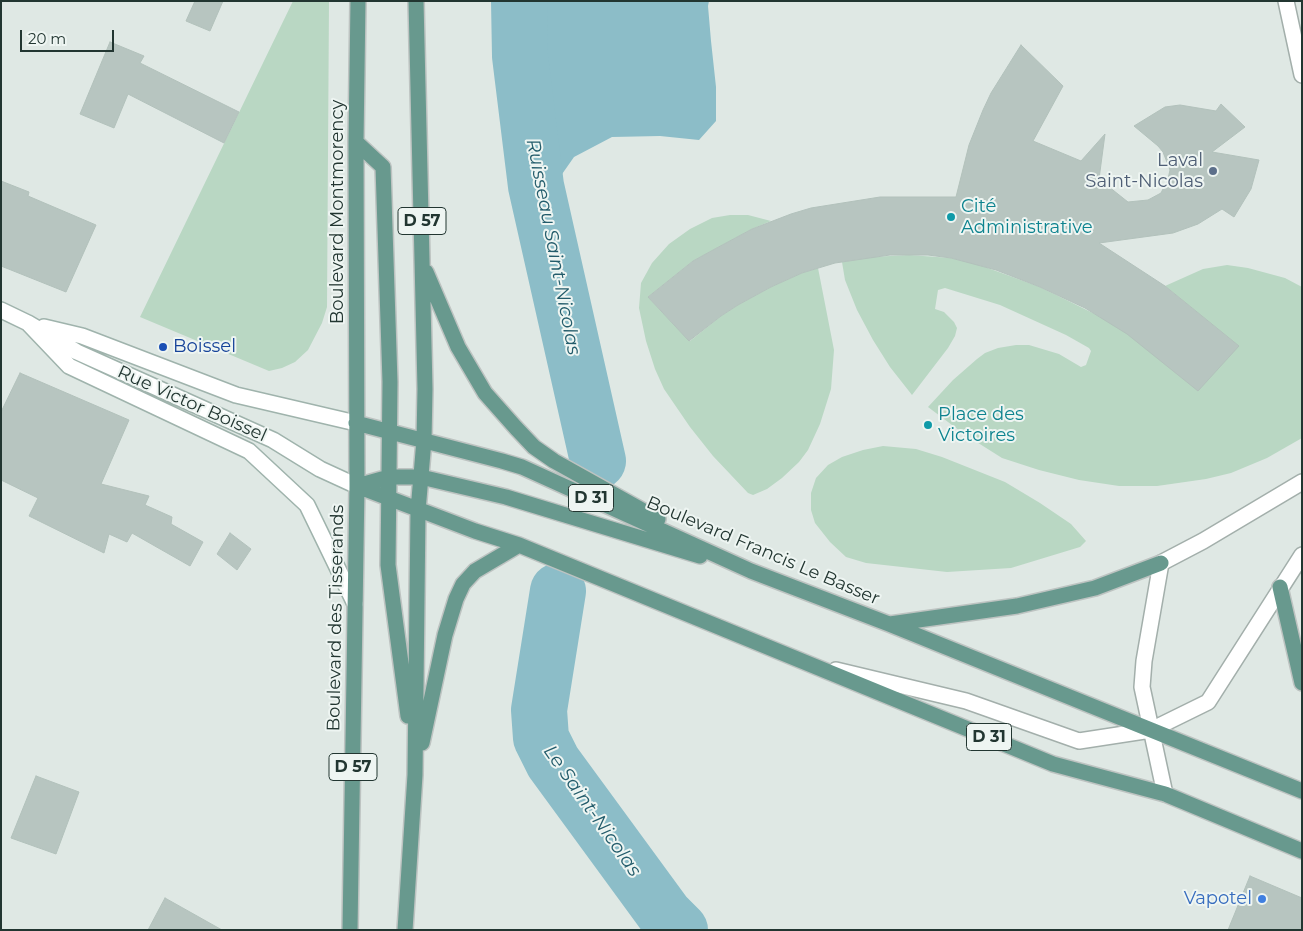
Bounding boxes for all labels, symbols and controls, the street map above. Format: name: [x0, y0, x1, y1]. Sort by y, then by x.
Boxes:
scale bar: [22, 20, 116, 52]
text: 20 m: [28, 29, 66, 48]
street label: Boulevard Montmorency: [327, 100, 349, 324]
water label: Ruisseau Saint-Nicolas: [521, 137, 585, 357]
place label: Laval Saint-Nicolas: [1085, 150, 1203, 192]
marker: Laval Saint-Nicolas: [1207, 165, 1219, 177]
place label: Cité Administrative: [961, 196, 1093, 238]
road number: D 57: [398, 208, 446, 235]
marker: Cité Administrative: [945, 211, 957, 223]
place label: Boissel: [173, 336, 236, 358]
marker: Boissel: [157, 341, 169, 353]
street label: Rue Victor Boissel: [114, 361, 270, 447]
place label: Place des Victoires: [938, 404, 1024, 446]
marker: Place des Victoires: [922, 419, 934, 431]
road number: D 31: [568, 484, 614, 512]
street label: Boulevard Francis Le Basser: [643, 492, 883, 610]
street label: Boulevard des Tisserands: [323, 504, 349, 732]
road number: D 31: [966, 724, 1012, 750]
water label: Le Saint-Nicolas: [538, 741, 646, 881]
road number: D 57: [329, 754, 377, 780]
place label: Vapotel: [1184, 888, 1252, 910]
marker: Vapotel: [1256, 893, 1268, 905]

